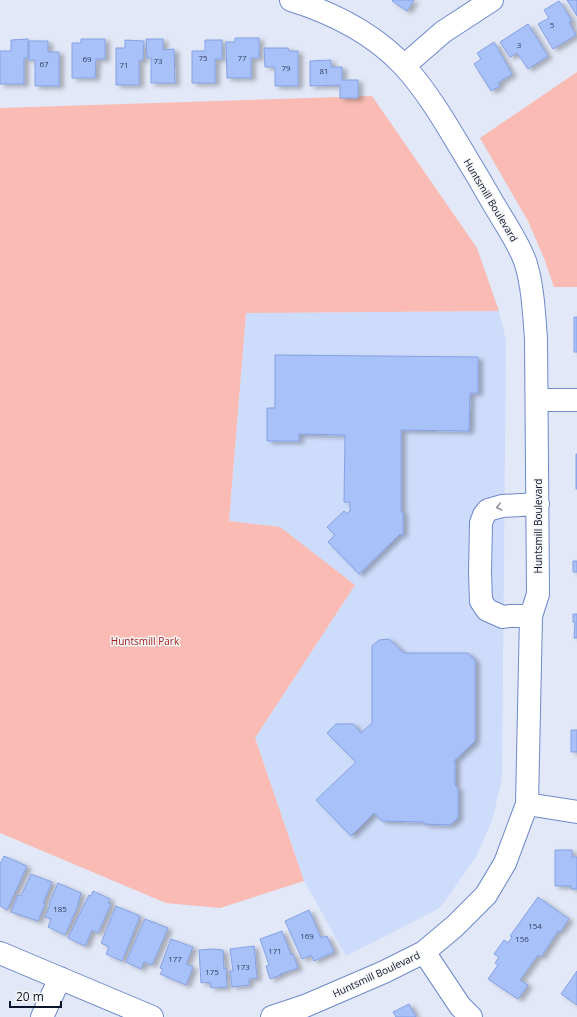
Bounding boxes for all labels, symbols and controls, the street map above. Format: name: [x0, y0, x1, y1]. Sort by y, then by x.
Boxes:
house number: 5: [550, 19, 555, 30]
house number: 3: [517, 39, 522, 50]
house number: 75: [198, 52, 208, 63]
house number: 77: [237, 52, 247, 63]
house number: 69: [82, 53, 92, 64]
house number: 73: [153, 55, 163, 66]
house number: 67: [39, 58, 49, 69]
house number: 71: [119, 59, 129, 70]
house number: 79: [281, 62, 291, 73]
house number: 81: [319, 65, 329, 76]
street label: Huntsmill Boulevard: [461, 156, 521, 244]
street label: Huntsmill Boulevard: [531, 479, 545, 573]
one-way arrow: [496, 503, 503, 511]
park label: Huntsmill Park: [111, 634, 180, 648]
house number: 185: [53, 903, 67, 914]
house number: 154: [528, 920, 542, 931]
house number: 169: [300, 930, 314, 941]
house number: 156: [515, 933, 529, 944]
house number: 171: [268, 945, 282, 956]
street label: Huntsmill Boulevard: [330, 948, 422, 1000]
house number: 177: [168, 953, 182, 964]
house number: 173: [236, 961, 250, 972]
house number: 175: [205, 966, 219, 977]
scale bar: [10, 983, 61, 1009]
text: 20 m: [16, 988, 44, 1005]

